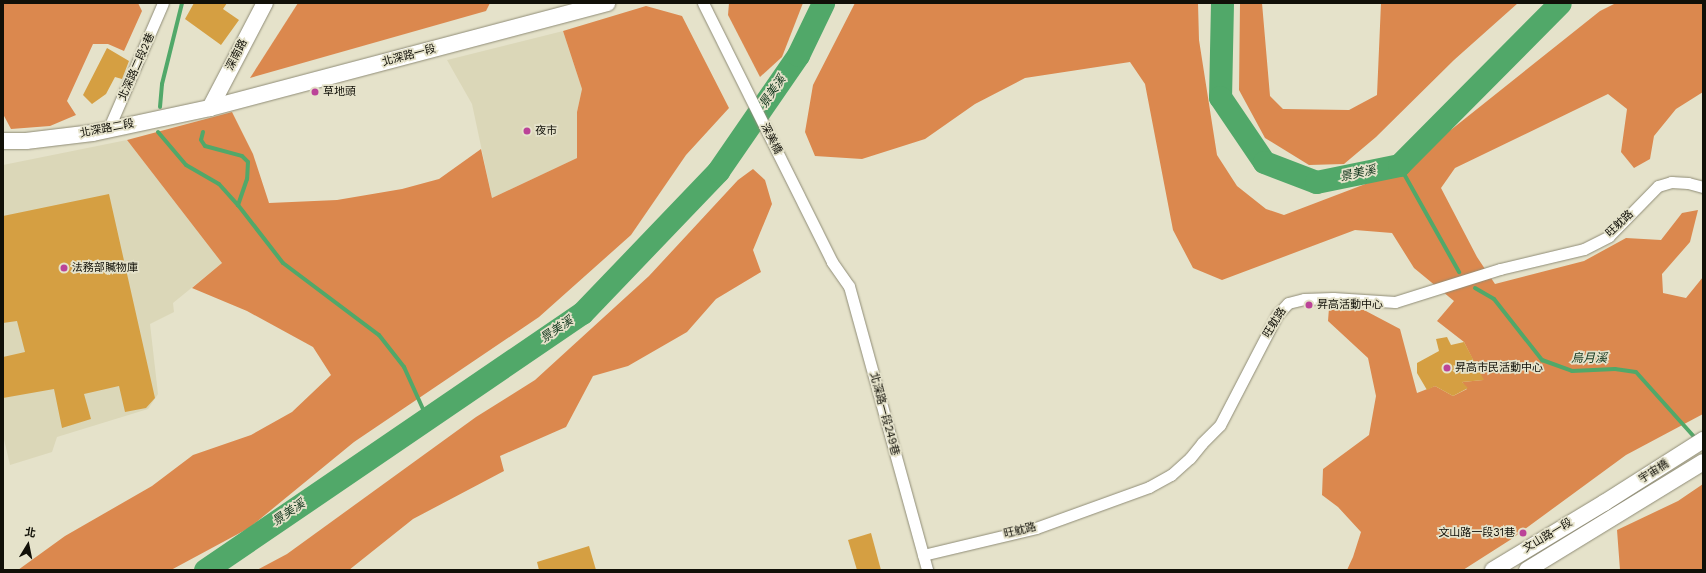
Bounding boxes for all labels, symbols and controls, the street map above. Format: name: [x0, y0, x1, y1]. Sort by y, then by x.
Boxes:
street label: 北深路二段2巷: [116, 31, 158, 103]
street label: 深南路: [224, 37, 250, 73]
street label: 北深路一段: [381, 43, 437, 69]
water label: 景美溪: [757, 73, 789, 111]
place label: 草地頭: [323, 85, 356, 99]
marker: 草地頭: [310, 87, 320, 97]
street label: 北深路二段: [79, 117, 135, 141]
street label: 深美橋: [758, 121, 784, 157]
place label: 夜市: [535, 124, 557, 138]
marker: 夜市: [522, 126, 532, 136]
water label: 景美溪: [1339, 163, 1377, 185]
street label: 旺躭路: [1603, 208, 1637, 240]
place label: 法務部贓物庫: [72, 261, 138, 275]
marker: 法務部贓物庫: [59, 263, 69, 273]
place label: 昇高活動中心: [1317, 298, 1383, 312]
marker: 昇高活動中心: [1304, 300, 1314, 310]
street label: 旺躭路: [1261, 306, 1289, 340]
water label: 景美溪: [538, 314, 576, 346]
water label: 烏月溪: [1571, 352, 1607, 366]
place label: 昇高市民活動中心: [1455, 361, 1543, 375]
marker: 昇高市民活動中心: [1442, 363, 1452, 373]
street label: 北深路一段249巷: [867, 371, 901, 457]
street label: 宇宙橋: [1637, 458, 1671, 486]
water label: 景美溪: [270, 497, 308, 529]
street label: 文山路一段: [1521, 516, 1575, 556]
street label: 旺躭路: [1002, 521, 1038, 541]
north arrow: [8, 525, 48, 565]
text: 北: [24, 525, 37, 540]
place label: 文山路一段31巷: [1438, 526, 1515, 540]
marker: 文山路一段31巷: [1518, 528, 1528, 538]

